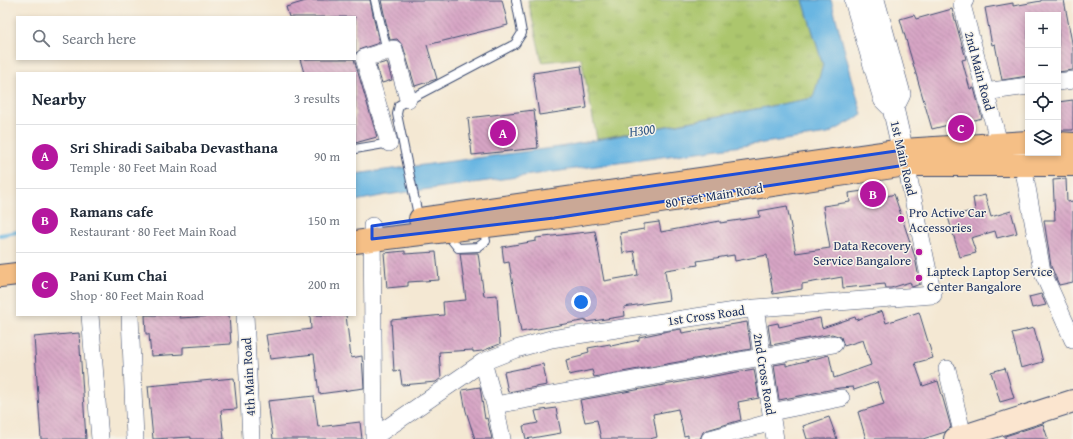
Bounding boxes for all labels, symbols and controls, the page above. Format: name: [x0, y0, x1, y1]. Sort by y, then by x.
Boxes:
map controls: [1025, 12, 1061, 156]
button: +: [1025, 12, 1061, 48]
search box: [16, 16, 356, 60]
icon: search: [30, 27, 52, 49]
text: Search here: [62, 28, 136, 49]
street label: 2nd Main Road: [960, 29, 999, 113]
button: −: [1025, 48, 1061, 84]
button: locate: [1025, 84, 1061, 120]
text: Nearby: [32, 86, 86, 111]
text: 3 results: [294, 89, 340, 108]
pin: C: [948, 113, 974, 143]
pin: A: [490, 118, 516, 148]
water label: H300: [627, 118, 656, 142]
street label: 1st Main Road: [886, 119, 921, 198]
button: layers: [1025, 120, 1061, 156]
text: Sri Shiradi Saibaba Devasthana: [70, 137, 278, 158]
text: A: [41, 147, 49, 166]
text: 90 m: [314, 147, 340, 166]
text: Temple · 80 Feet Main Road: [70, 158, 217, 177]
street label: 80 Feet Main Road: [664, 178, 764, 213]
pin: B: [860, 179, 886, 209]
text: Ramans cafe: [70, 201, 153, 222]
place label: Pro Active Car Accessories: [909, 203, 987, 237]
text: B: [41, 211, 49, 230]
text: 150 m: [308, 211, 340, 230]
marker: Pro Active Car Accessories: [896, 214, 906, 224]
text: Restaurant · 80 Feet Main Road: [70, 222, 236, 241]
place label: Data Recovery Service Bangalore: [813, 236, 912, 270]
marker: Data Recovery Service Bangalore: [914, 247, 924, 257]
place label: Lapteck Laptop Service Center Bangalore: [927, 262, 1053, 296]
text: Pani Kum Chai: [70, 265, 167, 286]
marker: Lapteck Laptop Service Center Bangalore: [914, 273, 924, 283]
text: C: [41, 275, 49, 294]
text: 200 m: [308, 275, 340, 294]
text: Shop · 80 Feet Main Road: [70, 286, 204, 305]
your location: [571, 292, 591, 312]
street label: 1st Cross Road: [666, 301, 746, 330]
street label: 2nd Cross Road: [749, 332, 780, 416]
street label: 4th Main Road: [237, 337, 260, 417]

